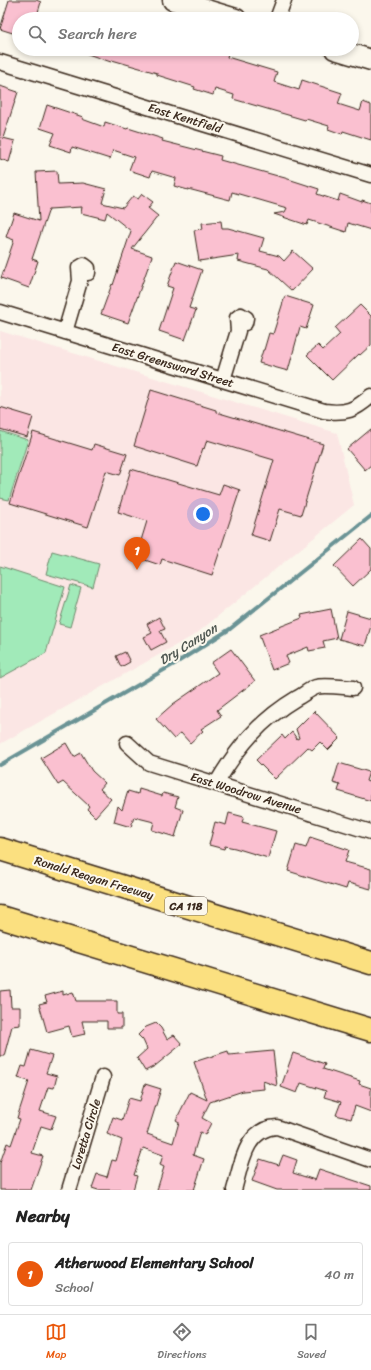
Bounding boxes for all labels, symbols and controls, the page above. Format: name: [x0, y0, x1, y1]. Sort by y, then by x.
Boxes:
search box: [12, 12, 359, 56]
text: Search here: [58, 21, 137, 47]
icon: search: [26, 23, 48, 45]
street label: East Kentfield: [145, 96, 225, 140]
street label: East Greensward Street: [109, 336, 237, 394]
your location: [193, 504, 213, 524]
pin: 1: [124, 537, 150, 570]
water label: Dry Canyon: [154, 616, 223, 671]
street label: East Woodrow Avenue: [188, 766, 304, 820]
street label: Ronald Reagan Freeway: [32, 849, 157, 907]
road number: CA 118: [165, 897, 207, 915]
street label: Loretta Circle: [65, 1096, 107, 1172]
text: Nearby: [16, 1201, 70, 1231]
text: Atherwood Elementary School: [55, 1250, 254, 1276]
text: 1: [27, 1263, 33, 1286]
text: 40 m: [324, 1263, 354, 1286]
text: School: [55, 1276, 93, 1299]
tab: Map: [45, 1321, 67, 1364]
tab: Directions: [157, 1321, 207, 1364]
tab: Saved: [297, 1321, 326, 1364]

